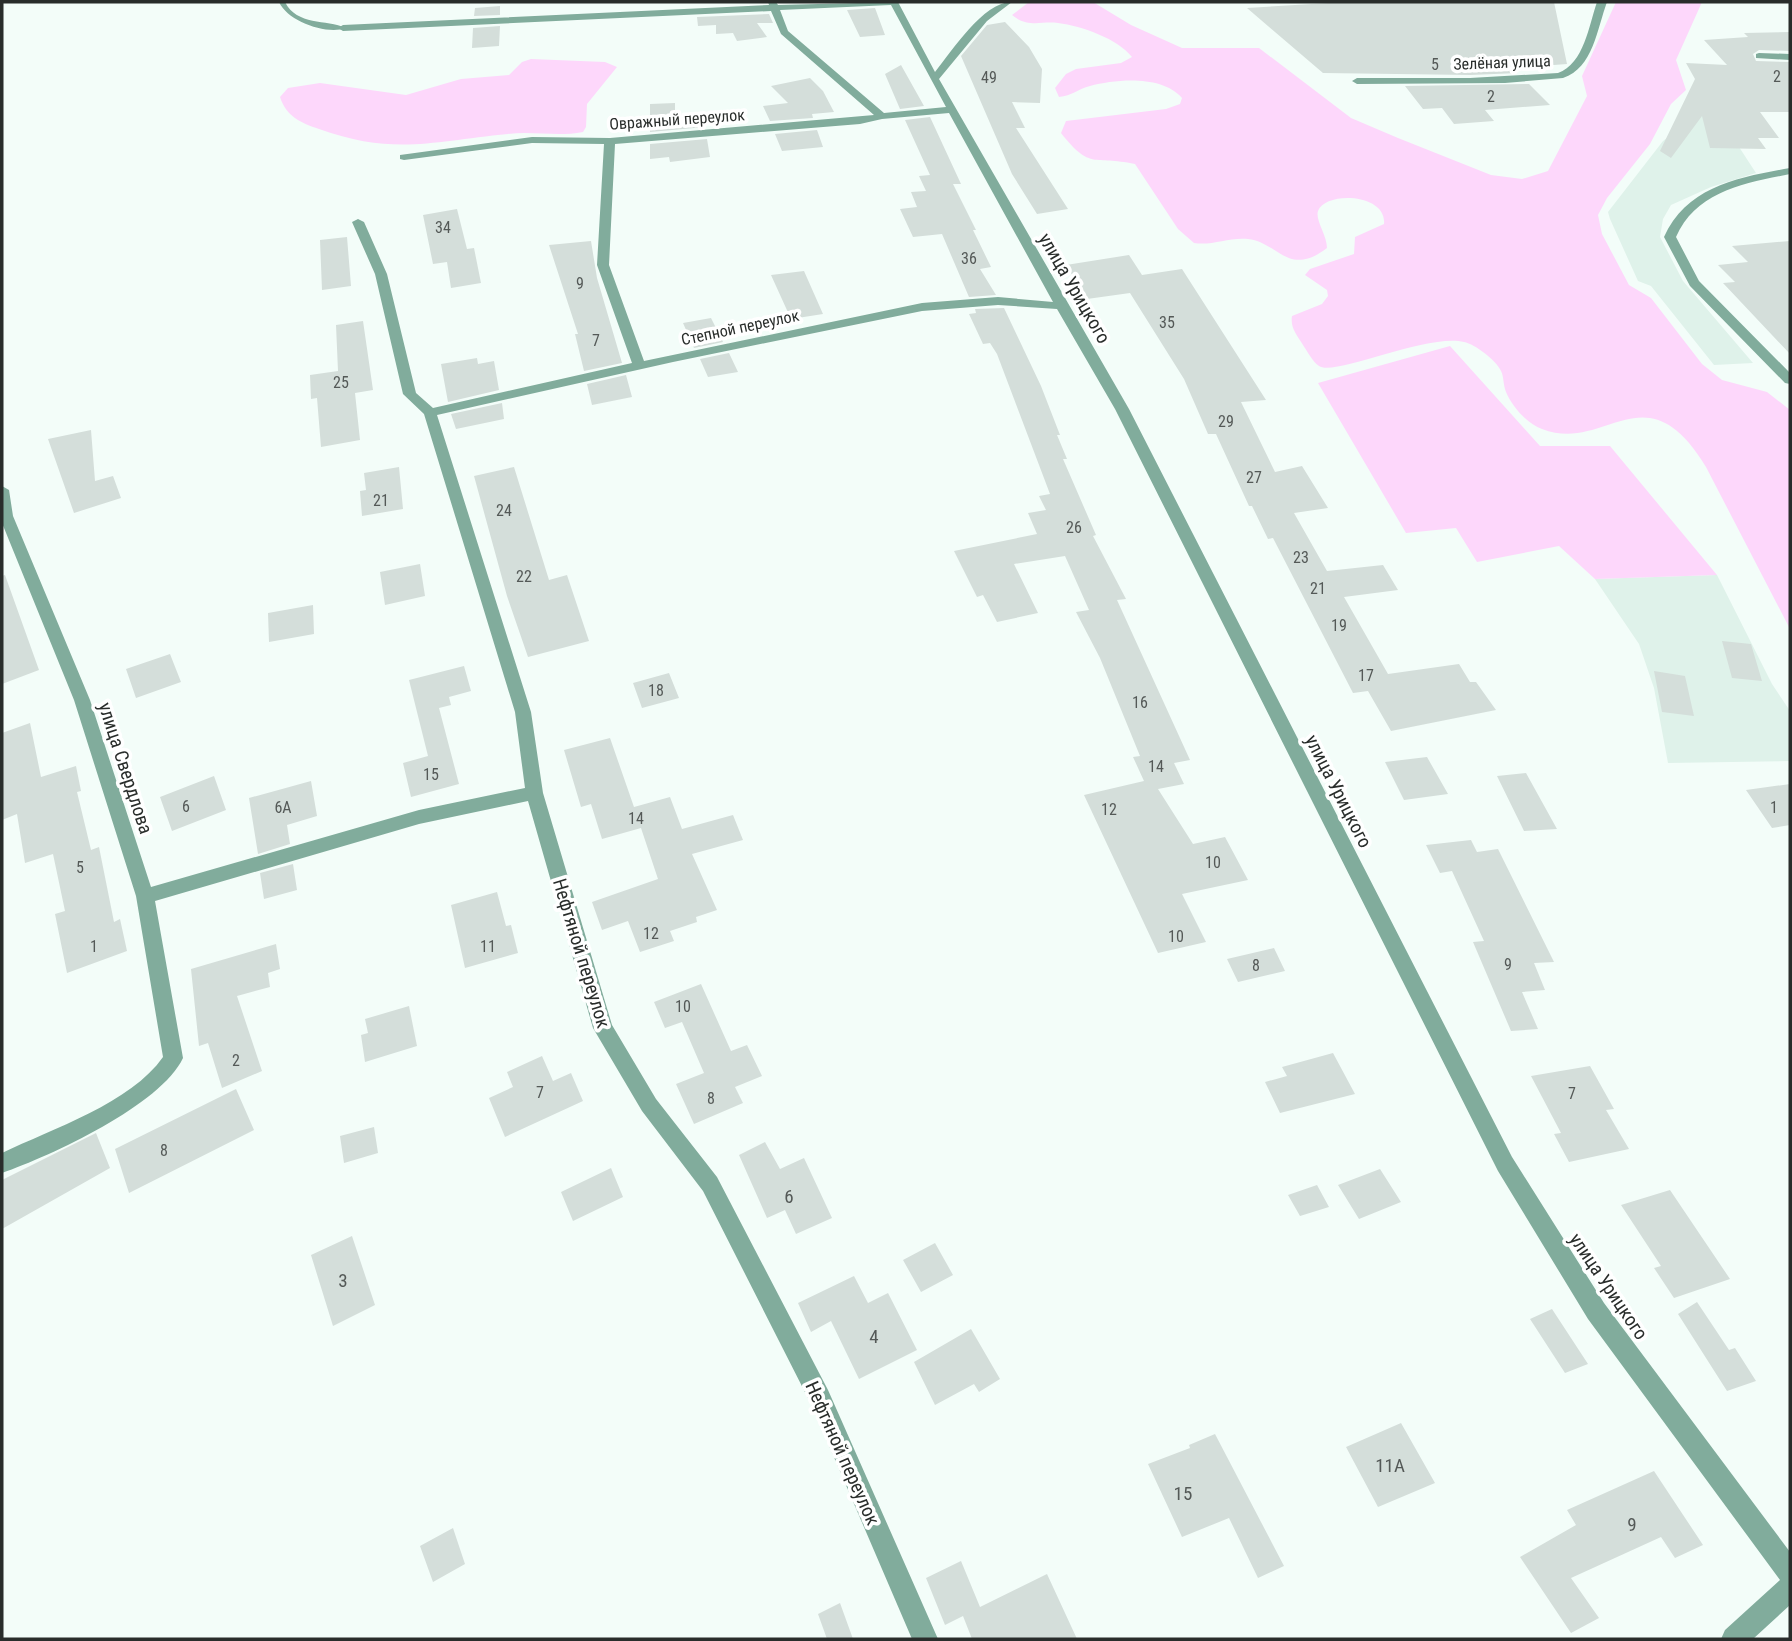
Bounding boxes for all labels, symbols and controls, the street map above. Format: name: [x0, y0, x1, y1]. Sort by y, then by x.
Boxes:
street label: Зелёная улица: [1453, 51, 1551, 74]
house number: 5: [1431, 55, 1439, 74]
house number: 2: [1773, 67, 1781, 86]
house number: 49: [981, 68, 997, 87]
house number: 2: [1487, 87, 1495, 106]
street label: Овражный переулок: [609, 105, 746, 134]
house number: 34: [435, 218, 451, 237]
street label: улица Урицкого: [1034, 229, 1115, 348]
house number: 36: [961, 249, 977, 268]
house number: 9: [576, 274, 584, 293]
street label: Степной переулок: [679, 306, 801, 349]
house number: 35: [1159, 313, 1175, 332]
house number: 7: [592, 331, 600, 350]
house number: 25: [333, 373, 349, 392]
house number: 29: [1218, 412, 1234, 431]
house number: 27: [1246, 468, 1262, 487]
house number: 21: [373, 491, 389, 510]
house number: 24: [496, 501, 512, 520]
house number: 26: [1066, 518, 1082, 537]
house number: 23: [1293, 548, 1309, 567]
house number: 22: [516, 567, 532, 586]
house number: 21: [1310, 579, 1326, 598]
house number: 19: [1331, 616, 1347, 635]
house number: 17: [1358, 666, 1374, 685]
house number: 18: [648, 681, 664, 700]
house number: 16: [1132, 693, 1148, 712]
street label: улица Свердлова: [93, 700, 158, 837]
street label: улица Урицкого: [1300, 731, 1377, 852]
house number: 14: [1148, 757, 1164, 776]
house number: 15: [423, 765, 439, 784]
house number: 6: [182, 797, 190, 816]
house number: 6А: [274, 798, 292, 817]
house number: 1: [1770, 798, 1778, 817]
house number: 12: [1101, 800, 1117, 819]
house number: 14: [628, 809, 644, 828]
house number: 10: [1205, 853, 1221, 872]
house number: 5: [76, 858, 84, 877]
street label: Нефтяной переулок: [548, 876, 615, 1031]
house number: 12: [643, 924, 659, 943]
house number: 10: [1168, 927, 1184, 946]
house number: 1: [90, 937, 98, 956]
house number: 11: [480, 937, 496, 956]
house number: 9: [1504, 955, 1512, 974]
house number: 8: [1252, 956, 1260, 975]
house number: 10: [675, 997, 691, 1016]
house number: 2: [232, 1051, 240, 1070]
house number: 7: [536, 1083, 544, 1102]
house number: 7: [1568, 1084, 1576, 1103]
house number: 8: [707, 1089, 715, 1108]
house number: 8: [160, 1141, 168, 1160]
house number: 6: [784, 1185, 794, 1208]
street label: улица Урицкого: [1564, 1229, 1653, 1344]
house number: 3: [338, 1269, 348, 1292]
house number: 4: [869, 1325, 879, 1348]
street label: Нефтяной переулок: [801, 1378, 885, 1529]
house number: 11А: [1375, 1454, 1405, 1477]
house number: 15: [1174, 1482, 1192, 1505]
house number: 9: [1627, 1513, 1637, 1536]

